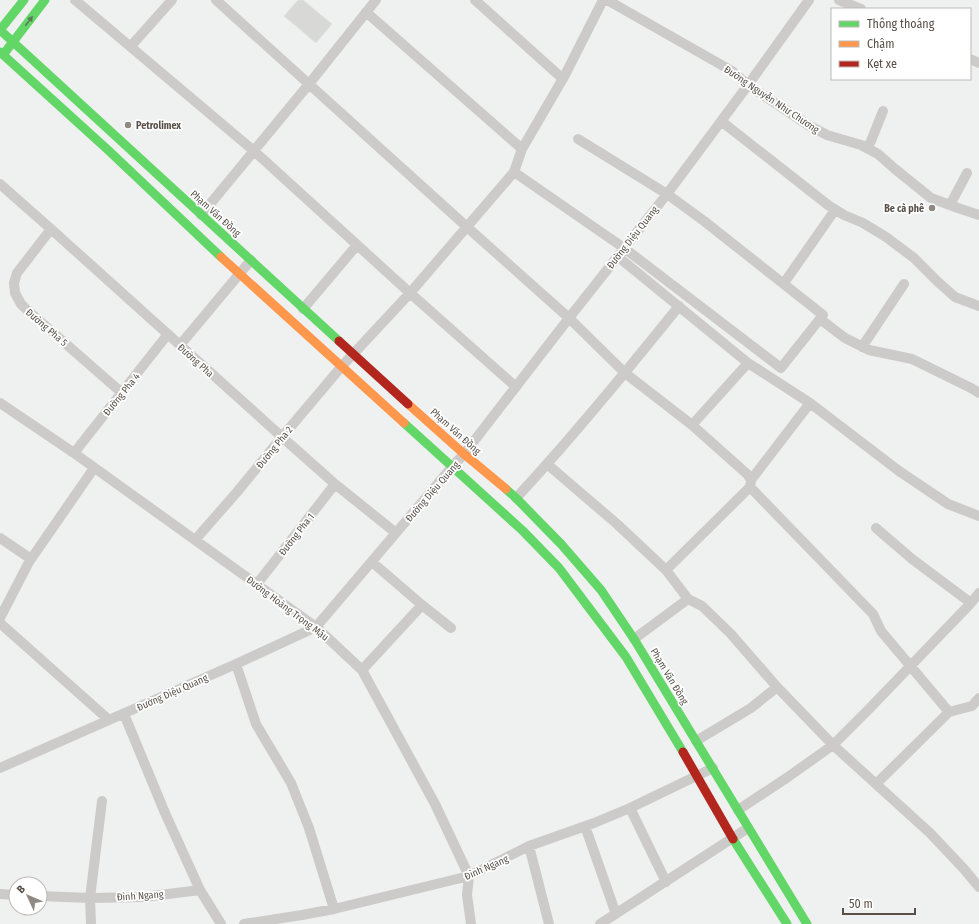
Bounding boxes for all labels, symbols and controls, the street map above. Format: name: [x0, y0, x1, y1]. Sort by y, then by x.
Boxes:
legend: [831, 8, 971, 80]
one-way arrow: [25, 16, 33, 26]
text: Thông thoáng: [867, 17, 935, 31]
text: Chậm: [867, 37, 894, 51]
text: Kẹt xe: [867, 57, 897, 71]
street label: Đường Nguyễn Như Chương: [722, 63, 822, 136]
marker: Petrolimex: [123, 120, 133, 130]
place label: Petrolimex: [136, 120, 181, 132]
street label: Phạm Văn Đồng: [188, 187, 244, 240]
place label: Be cà phê: [884, 202, 924, 215]
marker: Be cà phê: [927, 203, 937, 213]
street label: Đường Diệu Quang: [605, 204, 661, 271]
street label: Đường Pha 5: [23, 306, 70, 349]
street label: Đường Pha: [175, 341, 216, 380]
street label: Đường Pha 4: [101, 371, 143, 418]
street label: Phạm Văn Đồng: [428, 405, 484, 458]
street label: Đường Pha 2: [254, 424, 296, 471]
street label: Đường Diệu Quang: [403, 459, 462, 524]
street label: Đường Pha 1: [277, 511, 317, 558]
street label: Đường Hoàng Trọng Mậu: [244, 574, 331, 644]
street label: Phạm Văn Đồng: [648, 646, 692, 707]
street label: Đường Diệu Quang: [135, 672, 210, 714]
street label: Đình Ngang: [462, 852, 510, 883]
north arrow: [8, 876, 48, 916]
text: B: [14, 883, 28, 896]
street label: Đình Ngang: [116, 887, 164, 904]
scale bar: [843, 890, 915, 916]
text: 50 m: [849, 897, 873, 911]

